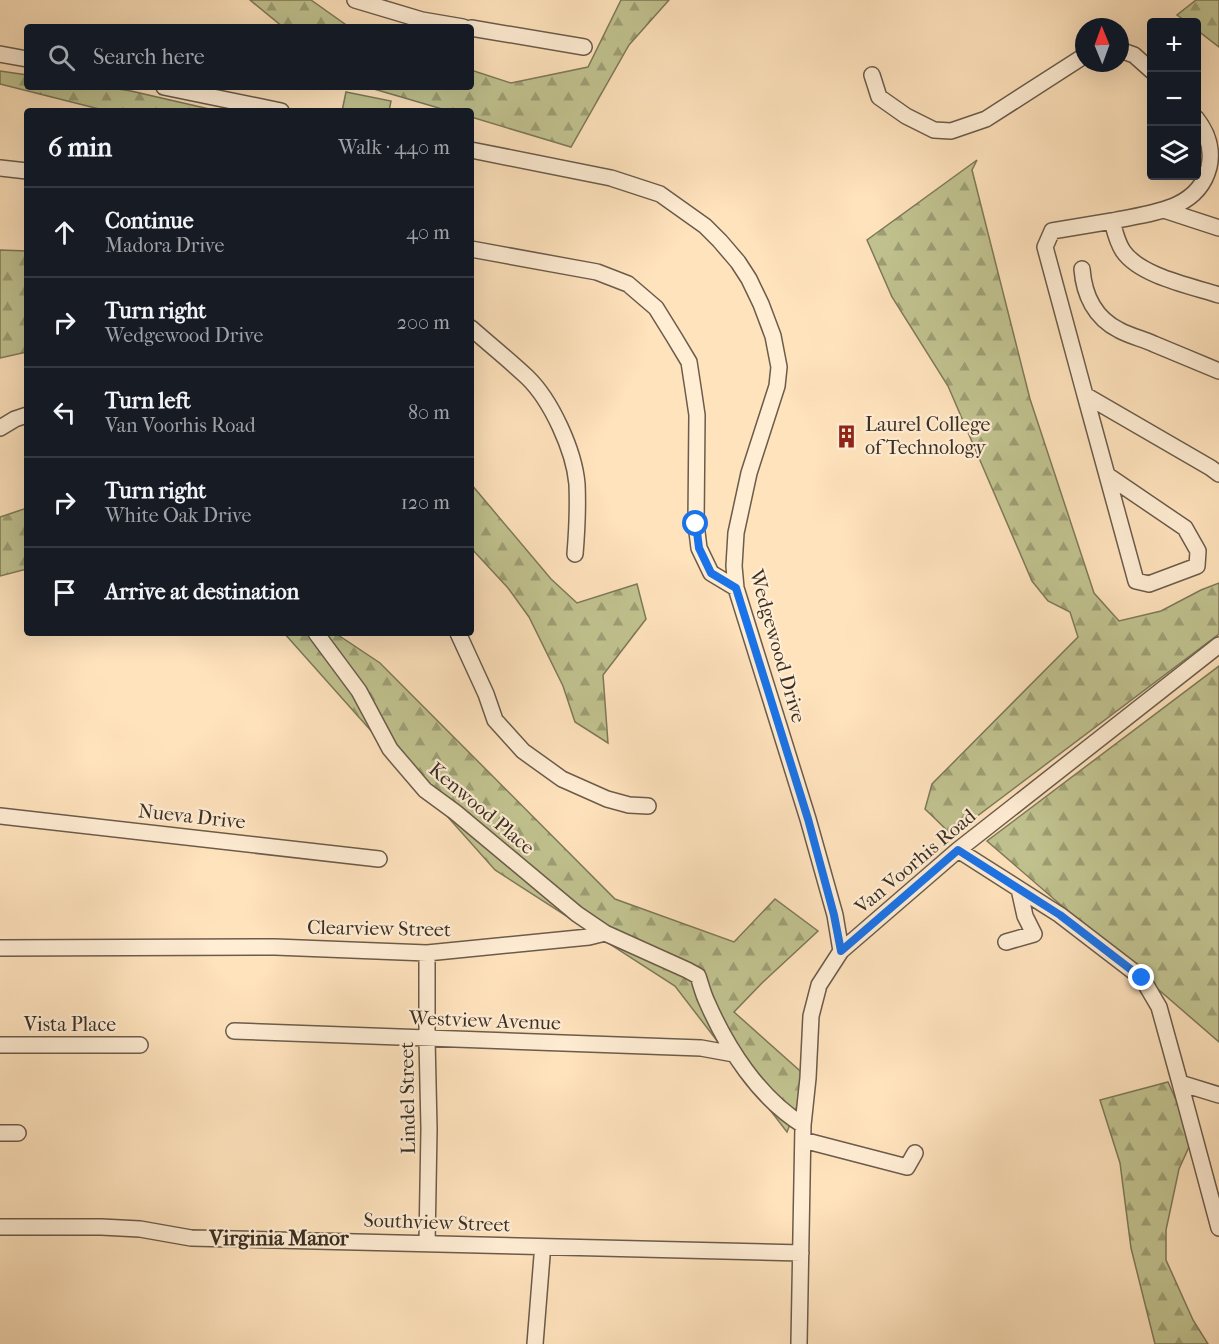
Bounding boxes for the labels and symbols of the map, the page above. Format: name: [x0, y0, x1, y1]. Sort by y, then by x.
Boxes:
north arrow: [1075, 18, 1129, 72]
place label: Laurel College of Technology: [865, 413, 991, 459]
building icon: Laurel College of Technology: [834, 423, 860, 449]
route start: [682, 510, 708, 536]
street label: Wedgewood Drive: [744, 566, 810, 725]
street label: Kenwood Place: [424, 758, 539, 859]
street label: Nueva Drive: [137, 799, 247, 834]
street label: Van Voorhis Road: [849, 803, 981, 919]
street label: Clearview Street: [307, 916, 451, 941]
route end: [1128, 964, 1154, 990]
street label: Westview Avenue: [408, 1006, 561, 1035]
street label: Vista Place: [23, 1013, 116, 1036]
street label: Lindel Street: [395, 1041, 420, 1155]
street label: Southview Street: [363, 1208, 511, 1237]
district label: Virginia Manor: [208, 1226, 350, 1250]

